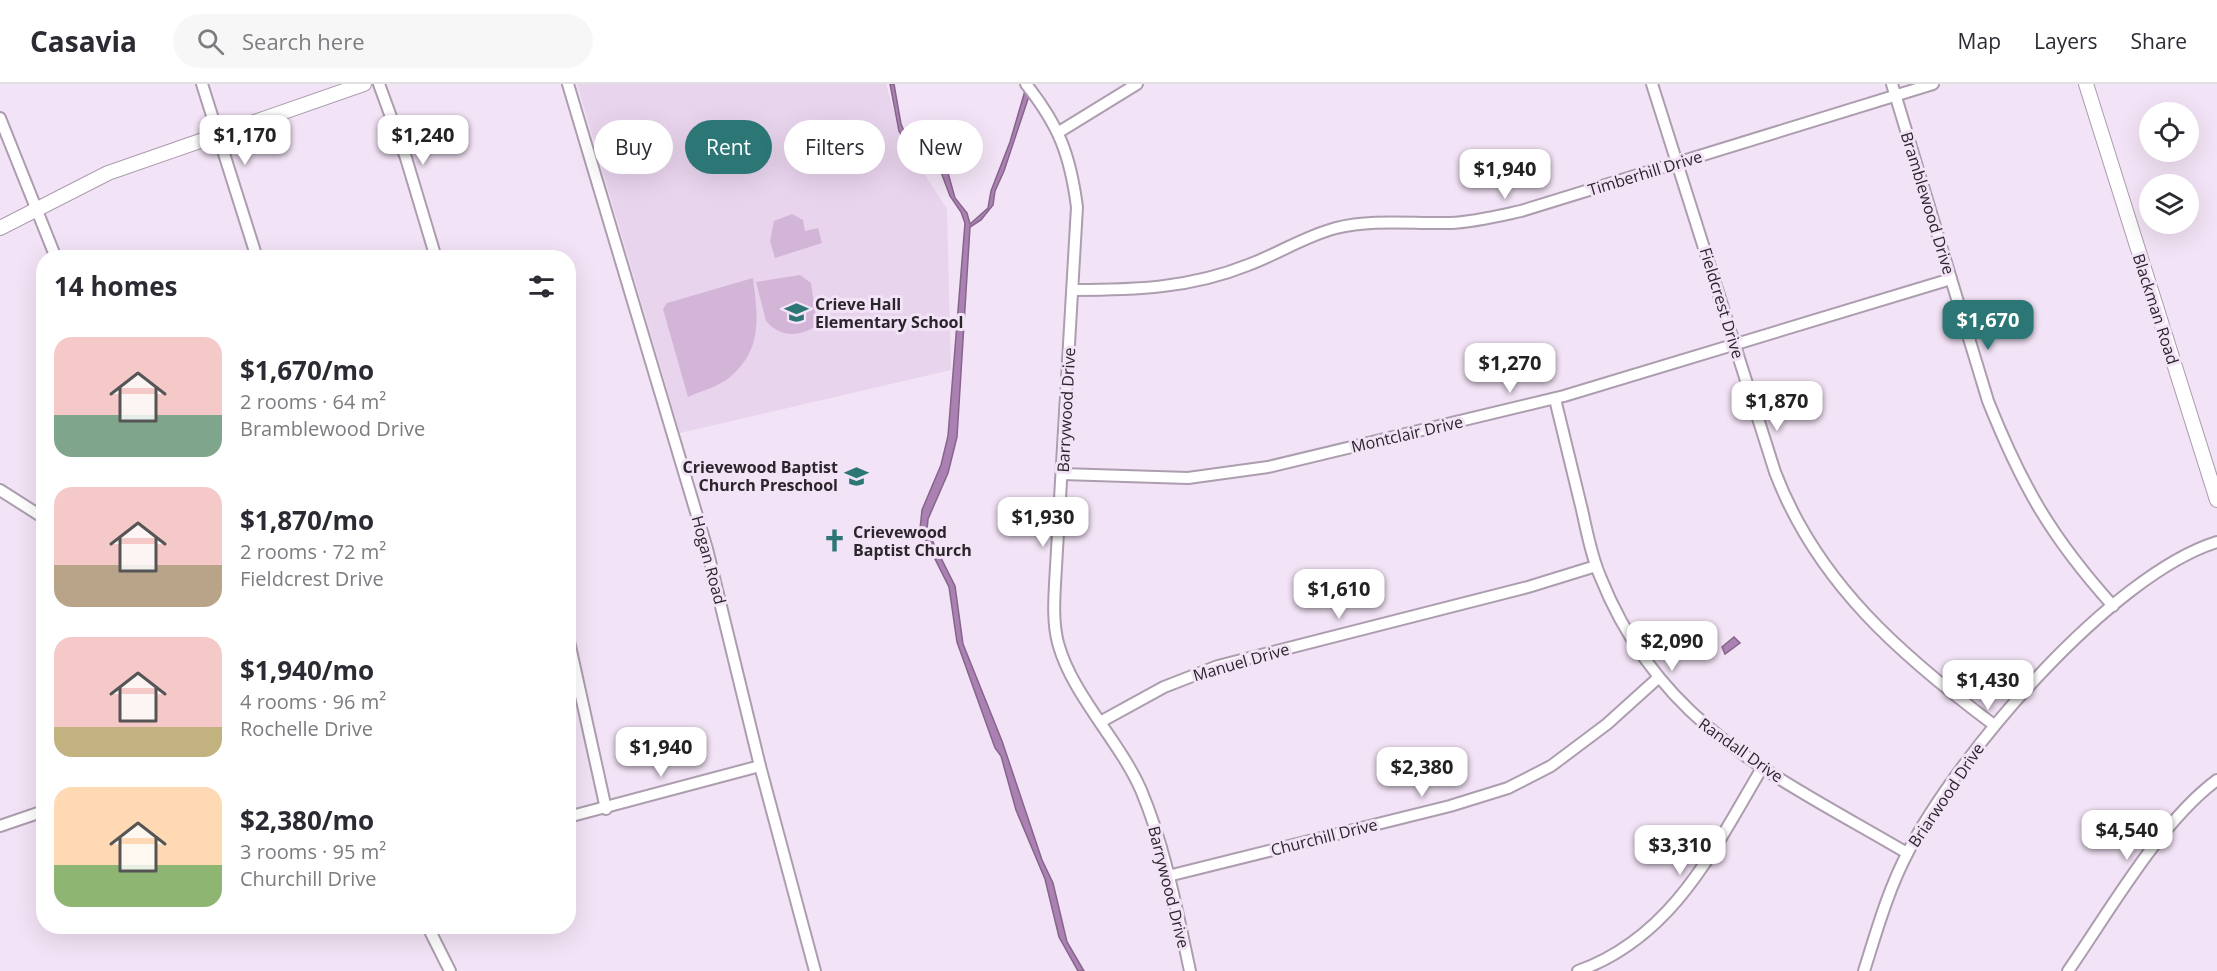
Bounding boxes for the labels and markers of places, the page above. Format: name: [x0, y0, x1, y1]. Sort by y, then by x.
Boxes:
pin: $1,170: [196, 115, 294, 166]
pin: $1,240: [374, 115, 472, 166]
pin: $1,940: [1456, 149, 1554, 200]
place label: Crieve Hall Elementary School: [815, 293, 963, 333]
school or university icon: Crieve Hall Elementary School: [784, 300, 810, 326]
pin: $1,670: [1939, 300, 2037, 351]
pin: $1,270: [1461, 343, 1559, 394]
pin: $1,870: [1728, 381, 1826, 432]
place label: Crievewood Baptist Church Preschool: [683, 456, 838, 496]
school or university icon: Crievewood Baptist Church Preschool: [843, 463, 869, 489]
pin: $1,930: [994, 497, 1092, 548]
place label: Crievewood Baptist Church: [853, 521, 972, 561]
church icon: Crievewood Baptist Church: [822, 528, 848, 554]
pin: $1,610: [1290, 569, 1388, 620]
pin: $2,090: [1623, 621, 1721, 672]
pin: $1,430: [1939, 660, 2037, 711]
pin: $1,940: [612, 727, 710, 778]
pin: $2,380: [1373, 747, 1471, 798]
pin: $4,540: [2078, 810, 2176, 861]
pin: $3,310: [1631, 825, 1729, 876]

